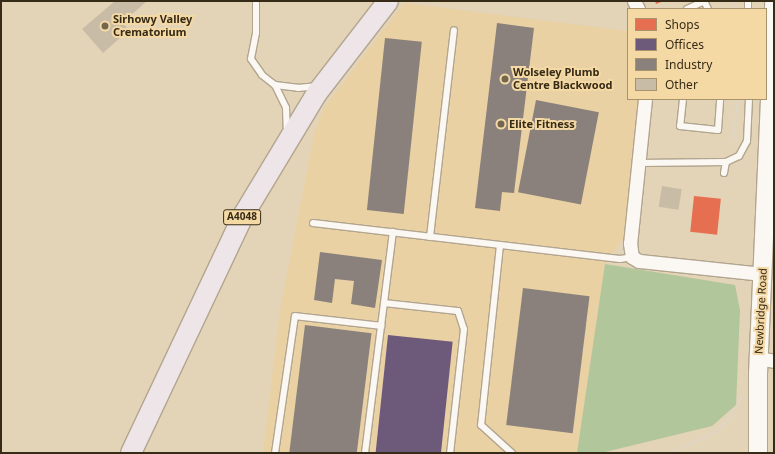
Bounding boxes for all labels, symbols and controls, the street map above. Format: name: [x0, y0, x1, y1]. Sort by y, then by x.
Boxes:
legend: [627, 8, 767, 100]
place label: Sirhowy Valley Crematorium: [113, 13, 192, 39]
text: Shops: [665, 16, 699, 33]
marker: Sirhowy Valley Crematorium: [100, 21, 110, 31]
text: Offices: [665, 36, 704, 53]
text: Industry: [665, 56, 712, 73]
place label: Wolseley Plumb Centre Blackwood: [513, 66, 612, 92]
marker: Wolseley Plumb Centre Blackwood: [500, 74, 510, 84]
text: Other: [665, 76, 698, 93]
place label: Elite Fitness: [509, 117, 575, 131]
marker: Elite Fitness: [496, 119, 506, 129]
road number: A4048: [223, 209, 261, 225]
street label: Newbridge Road: [752, 268, 770, 354]

